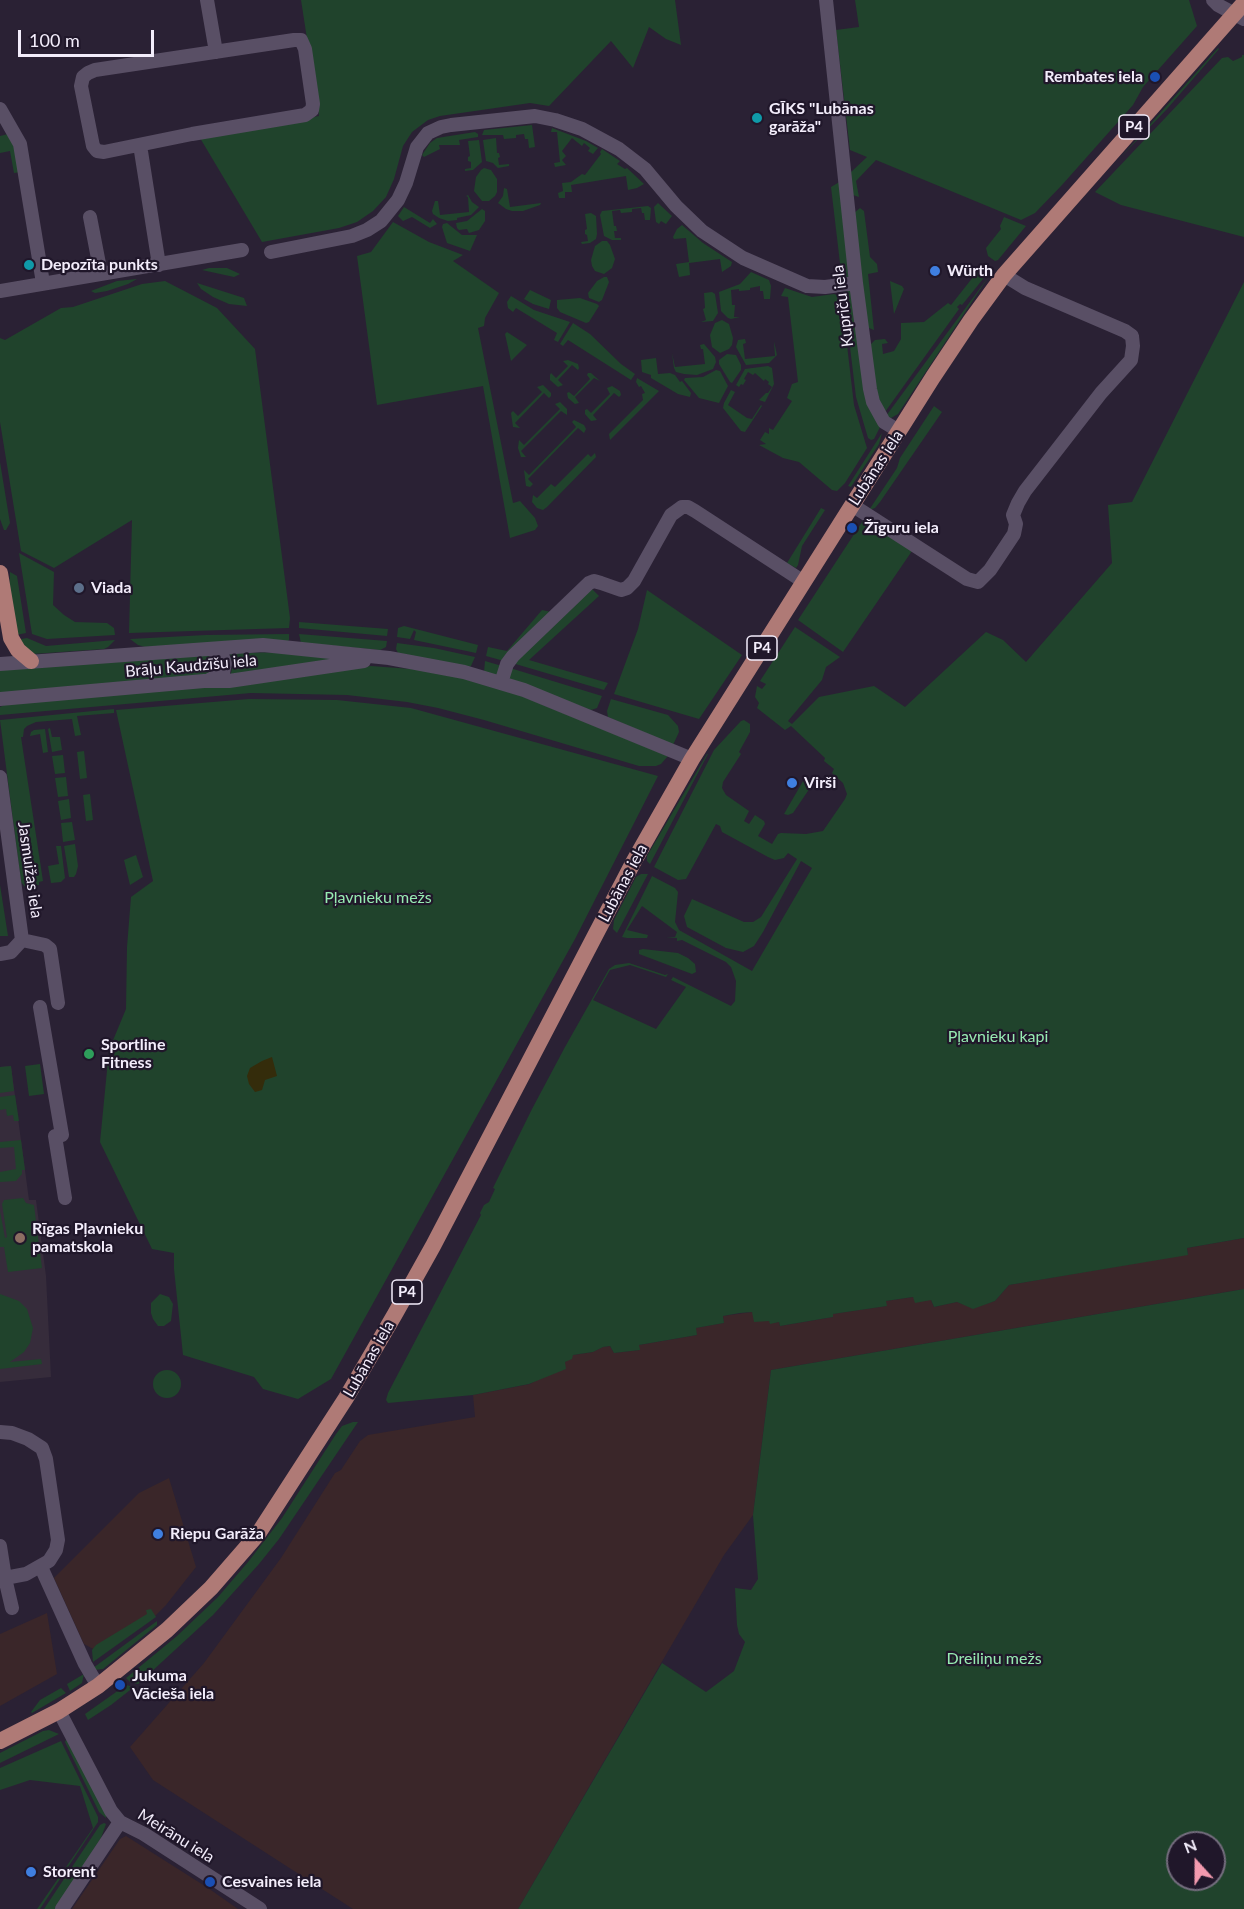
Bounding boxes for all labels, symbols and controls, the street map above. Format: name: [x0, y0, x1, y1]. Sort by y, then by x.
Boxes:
scale bar: [21, 18, 158, 56]
text: 100 m: [29, 29, 80, 51]
place label: Rembates iela: [1044, 67, 1143, 87]
marker: Rembates iela: [1148, 70, 1162, 84]
place label: GĪKS "Lubānas garāža": [769, 99, 874, 137]
marker: GĪKS "Lubānas garāža": [750, 111, 764, 125]
road number: P4: [1119, 115, 1149, 139]
place label: Depozīta punkts: [41, 255, 158, 275]
marker: Depozīta punkts: [22, 258, 36, 272]
place label: Würth: [947, 261, 993, 281]
street label: Kupriču iela: [828, 264, 858, 348]
marker: Würth: [928, 264, 942, 278]
street label: Lubānas iela: [845, 427, 907, 509]
place label: Žīguru iela: [864, 518, 939, 538]
marker: Žīguru iela: [845, 521, 859, 535]
place label: Viada: [91, 578, 131, 598]
marker: Viada: [72, 581, 86, 595]
road number: P4: [747, 636, 777, 660]
street label: Brāļu Kaudzīšu iela: [124, 651, 258, 681]
place label: Virši: [804, 773, 836, 793]
marker: Virši: [785, 776, 799, 790]
street label: Jasmuižas iela: [14, 820, 46, 920]
street label: Lubānas iela: [594, 841, 652, 925]
park label: Pļavnieku mežs: [324, 888, 432, 908]
park label: Pļavnieku kapi: [948, 1027, 1048, 1047]
place label: Sportline Fitness: [101, 1035, 165, 1073]
marker: Sportline Fitness: [82, 1047, 96, 1061]
place label: Rīgas Pļavnieku pamatskola: [32, 1219, 143, 1257]
marker: Rīgas Pļavnieku pamatskola: [13, 1231, 27, 1245]
road number: P4: [392, 1280, 422, 1304]
street label: Lubānas iela: [339, 1317, 399, 1401]
place label: Riepu Garāža: [170, 1524, 264, 1544]
marker: Riepu Garāža: [151, 1527, 165, 1541]
park label: Dreiliņu mežs: [946, 1649, 1042, 1669]
place label: Jukuma Vācieša iela: [132, 1666, 214, 1704]
marker: Jukuma Vācieša iela: [113, 1678, 127, 1692]
street label: Meirānu iela: [134, 1805, 218, 1867]
north arrow: [1166, 1831, 1226, 1891]
text: N: [1181, 1835, 1199, 1857]
place label: Storent: [43, 1862, 96, 1882]
marker: Storent: [24, 1865, 38, 1879]
place label: Cesvaines iela: [222, 1872, 321, 1892]
marker: Cesvaines iela: [203, 1875, 217, 1889]

